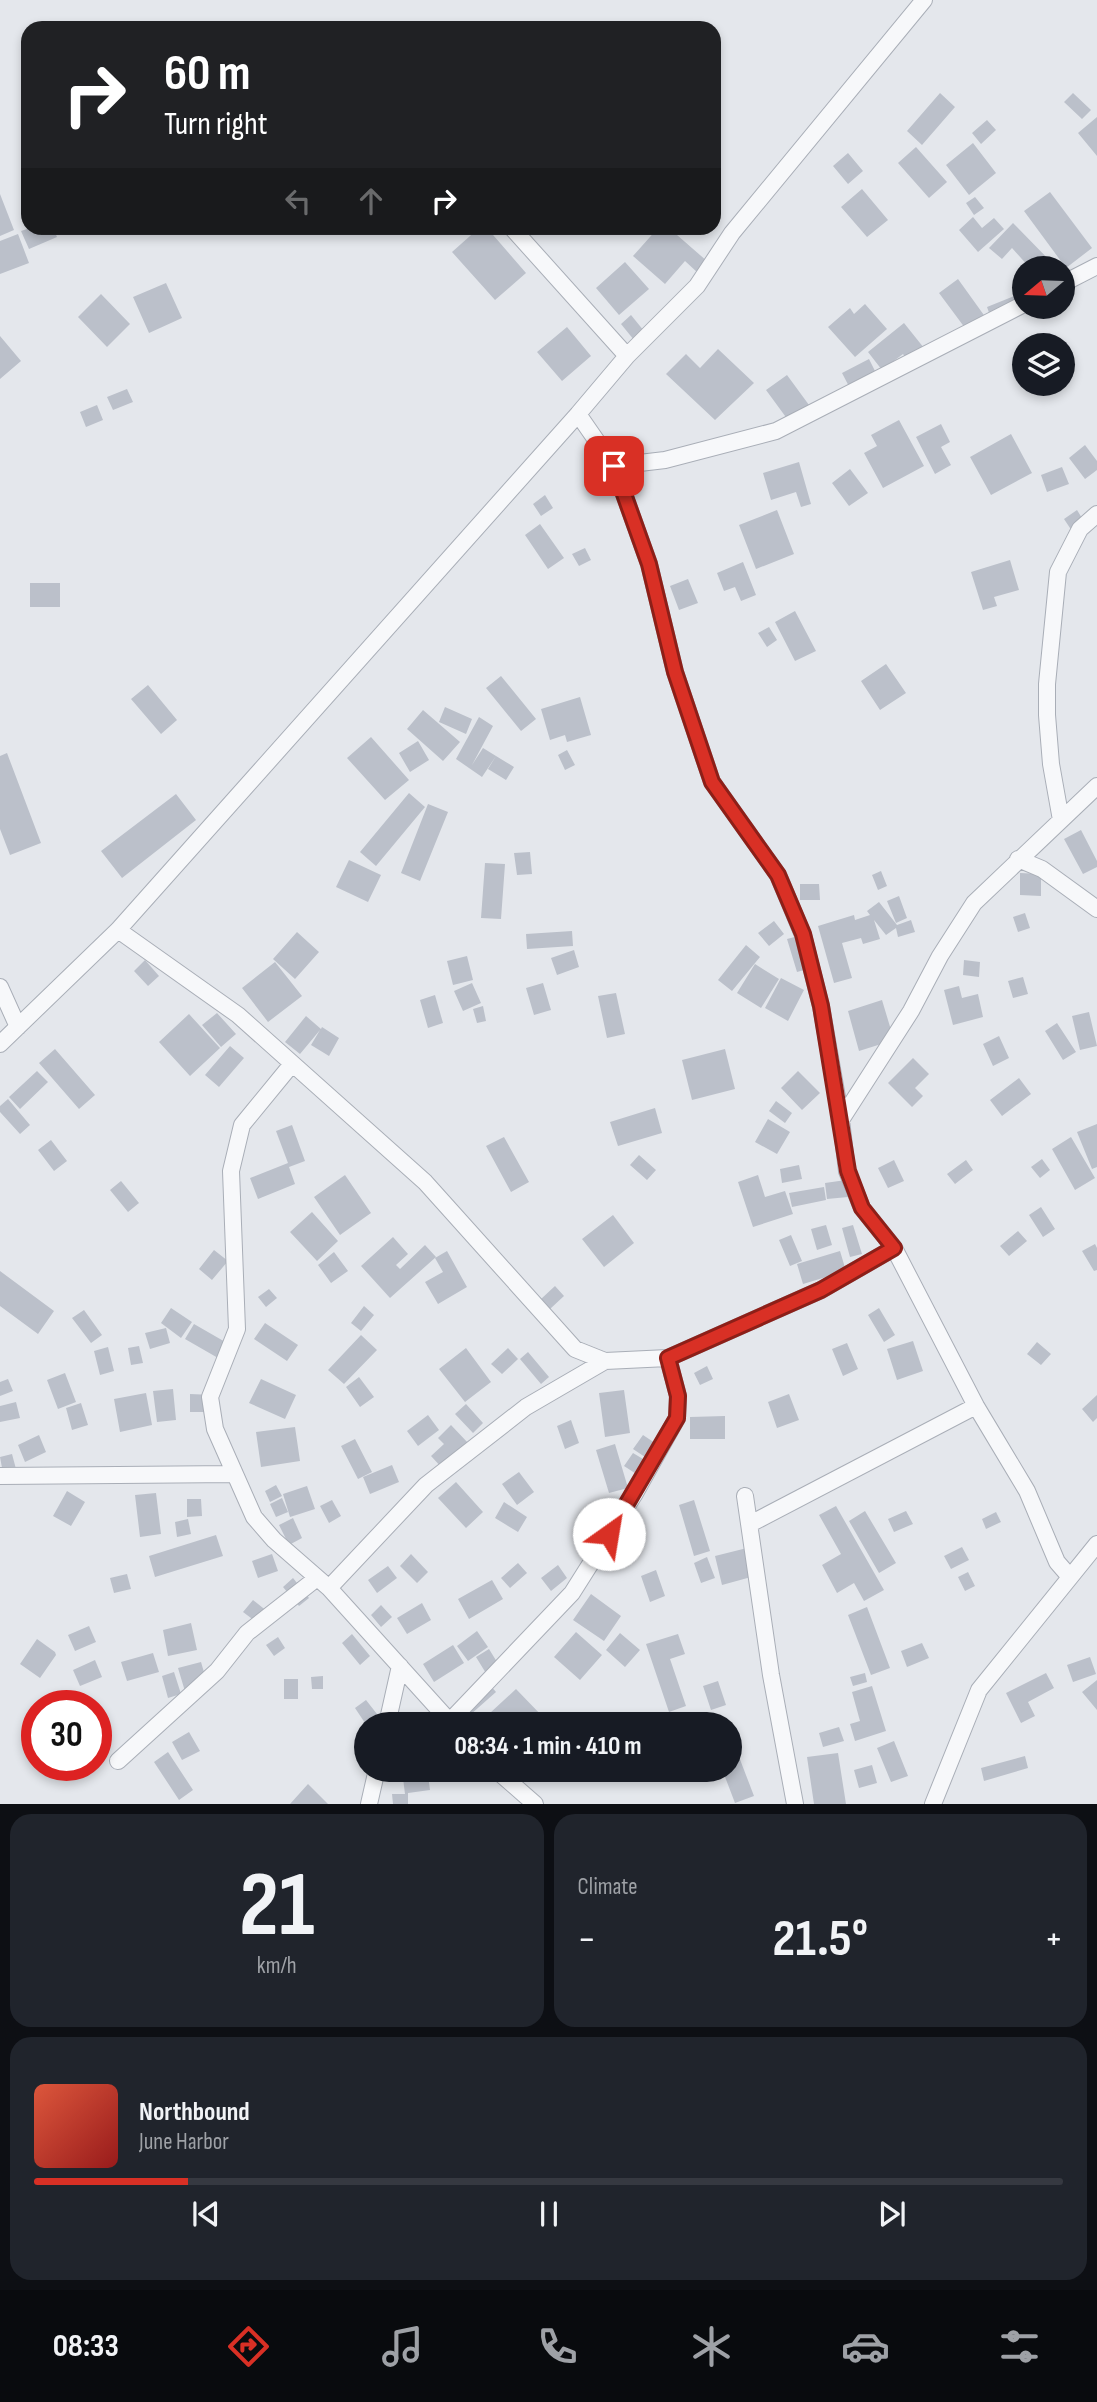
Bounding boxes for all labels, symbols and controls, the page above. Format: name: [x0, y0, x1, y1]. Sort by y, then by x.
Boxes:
text: 60 m: [164, 45, 251, 104]
icon: right: [49, 49, 140, 140]
text: Turn right: [164, 105, 268, 144]
icon: left: [279, 182, 317, 220]
icon: ahead: [352, 182, 390, 220]
icon: right: [425, 182, 463, 220]
north arrow: [1012, 256, 1074, 318]
map controls: [1012, 256, 1075, 396]
button: layers: [1012, 333, 1075, 396]
pin: [584, 436, 644, 496]
icon: arrive: [595, 447, 633, 485]
position arrow: [572, 1497, 646, 1571]
speed limit sign: 30: [21, 1690, 112, 1781]
text: 08:34 · 1 min · 410 m: [454, 1731, 642, 1762]
text: 21: [239, 1852, 315, 1961]
text: Climate: [578, 1873, 637, 1901]
text: 21.5°: [773, 1908, 868, 1971]
text: −: [578, 1917, 596, 1962]
text: +: [1044, 1917, 1063, 1962]
text: km/h: [257, 1952, 297, 1980]
text: Northbound: [139, 2097, 250, 2128]
text: June Harbor: [139, 2128, 229, 2156]
icon: previous: [187, 2195, 225, 2233]
icon: pause: [530, 2195, 568, 2233]
icon: next: [873, 2195, 911, 2233]
icon: directions: [224, 2322, 273, 2371]
icon: music: [378, 2322, 427, 2371]
icon: phone: [533, 2322, 582, 2371]
icon: climate: [687, 2322, 736, 2371]
icon: car: [841, 2322, 890, 2371]
icon: filters: [995, 2322, 1044, 2371]
text: 08:33: [53, 2327, 119, 2366]

